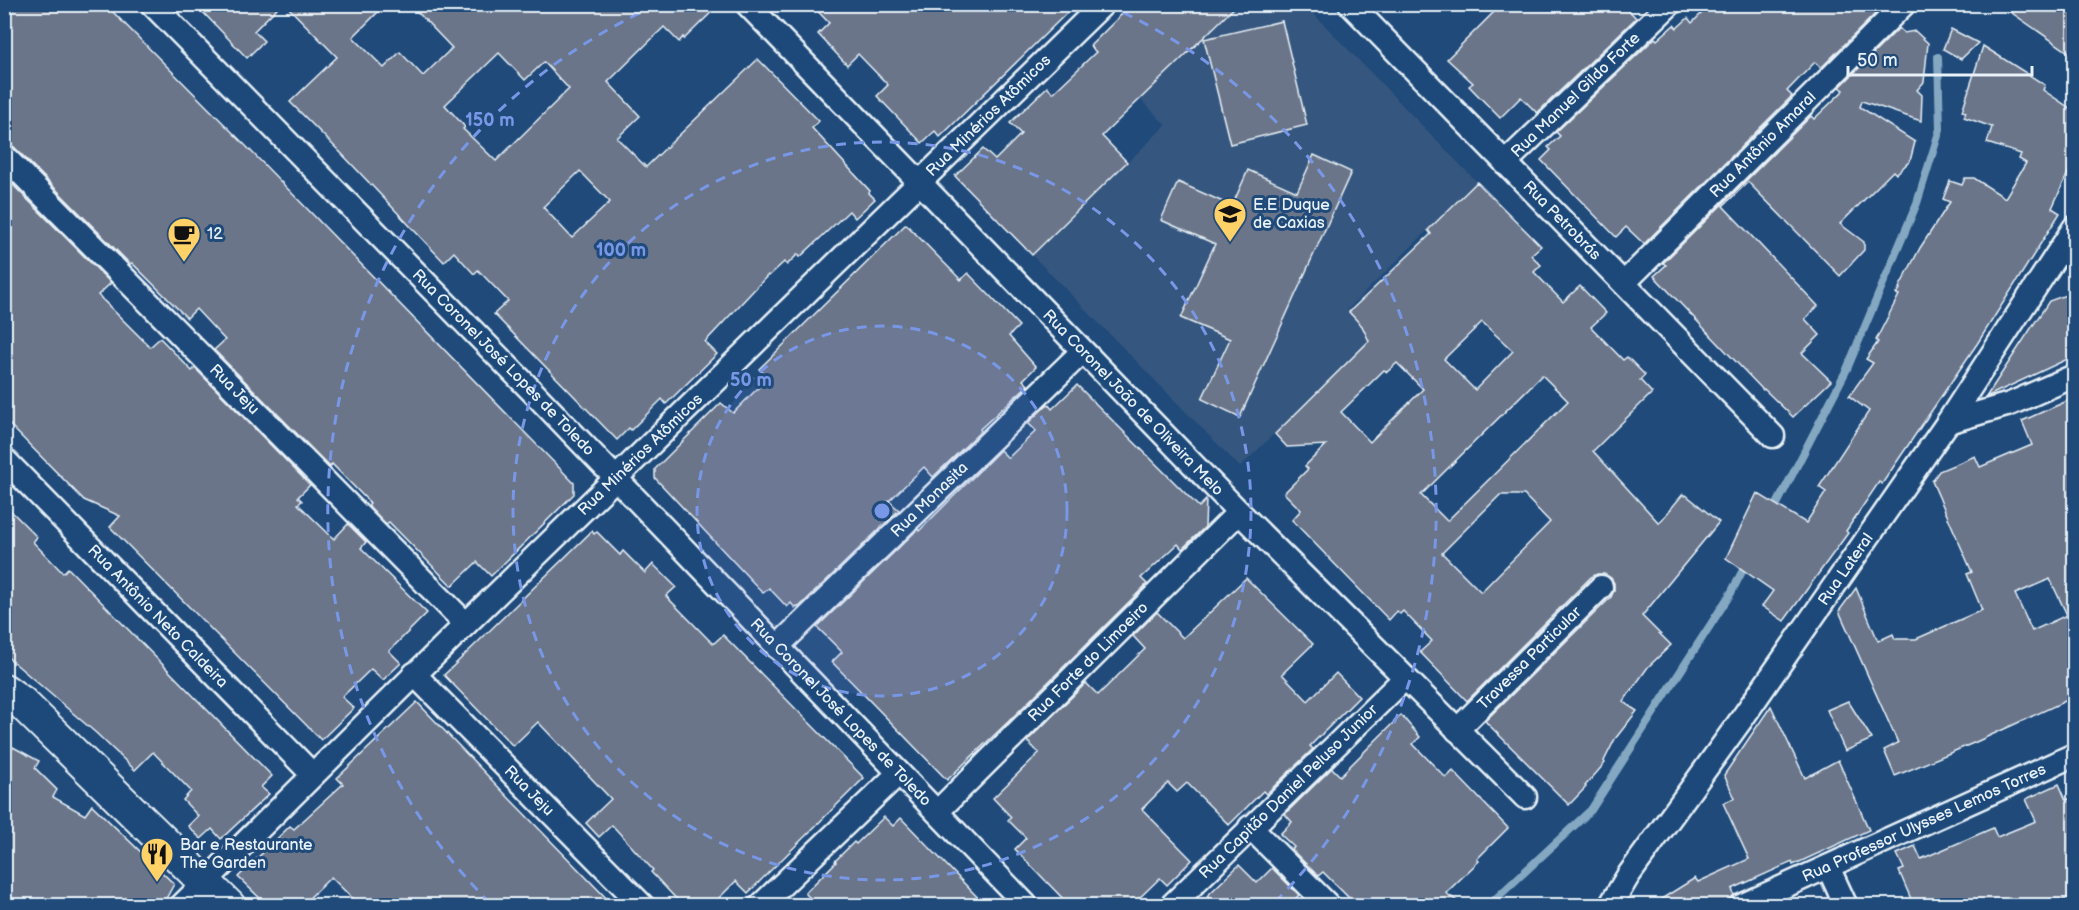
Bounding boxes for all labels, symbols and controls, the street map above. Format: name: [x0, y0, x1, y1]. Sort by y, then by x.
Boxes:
street label: Rua Manuel Gildo Forte: [1507, 28, 1644, 161]
scale bar: [1848, 39, 2032, 77]
text: 50 m: [1857, 50, 1898, 71]
street label: Rua Minérios Atômicos: [922, 51, 1055, 180]
street label: Rua Antônio Amaral: [1706, 88, 1820, 202]
text: 150 m: [465, 110, 515, 131]
street label: Rua Petrobrás: [1519, 177, 1605, 264]
school or university icon: E.E Duque de Caxias: [1212, 196, 1248, 243]
place label: E.E Duque de Caxias: [1253, 196, 1330, 233]
cafe icon: 12: [166, 216, 202, 263]
place label: 12: [207, 225, 223, 244]
text: 100 m: [596, 240, 646, 261]
street label: Rua Coronel José Lopes de Toledo: [408, 265, 599, 460]
street label: Rua Coronel João de Oliveira Melo: [1039, 306, 1227, 500]
street label: Rua Jeju: [205, 360, 263, 419]
text: 50 m: [730, 370, 772, 391]
street label: Rua Minérios Atômicos: [574, 390, 707, 519]
street label: Rua Monasita: [887, 458, 972, 541]
centre of rings: [872, 501, 892, 521]
street label: Rua Lateral: [1814, 530, 1877, 609]
street label: Rua Antônio Neto Caldeira: [84, 541, 232, 692]
street label: Rua Forte do Limoeiro: [1024, 598, 1152, 726]
street label: Travessa Particular: [1474, 602, 1585, 714]
street label: Rua Coronel José Lopes de Toledo: [746, 614, 935, 810]
street label: Rua Capitão Daniel Peluso Junior: [1195, 700, 1382, 883]
street label: Rua Professor Ulysses Lemos Torres: [1799, 760, 2049, 886]
street label: Rua Jeju: [500, 762, 558, 820]
restaurant icon: Bar e Restaurante The Garden: [139, 836, 175, 883]
place label: Bar e Restaurante The Garden: [180, 836, 313, 873]

